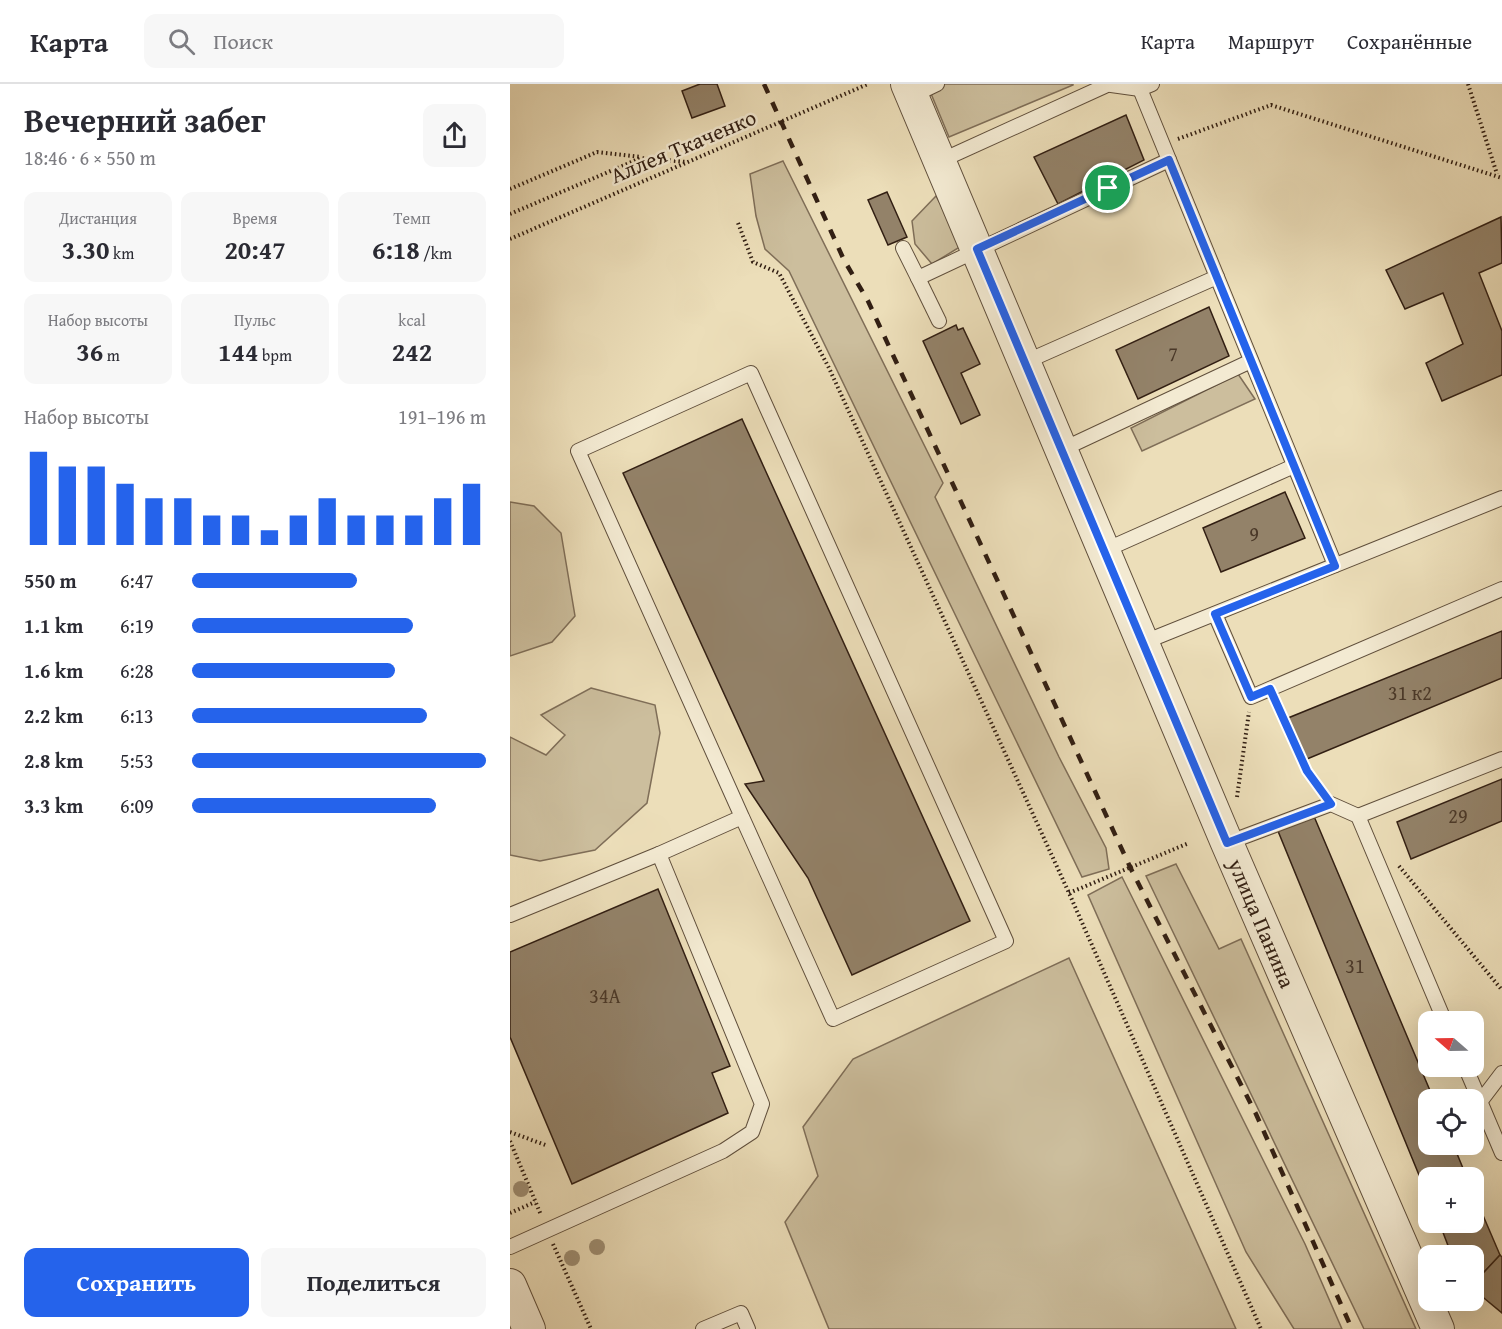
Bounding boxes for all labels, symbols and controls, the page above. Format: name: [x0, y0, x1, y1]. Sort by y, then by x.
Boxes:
search box: [144, 14, 564, 68]
text: Карта: [30, 21, 108, 62]
icon: search: [165, 25, 198, 58]
text: Поиск: [213, 25, 273, 57]
text: Карта: [1141, 26, 1195, 57]
text: Маршрут: [1228, 26, 1314, 57]
text: Сохранённые: [1347, 26, 1472, 57]
text: Вечерний забег: [24, 96, 266, 144]
street label: Аллея Ткаченко: [605, 101, 761, 191]
button: share: [423, 104, 486, 167]
text: 18:46 · 6 × 550 m: [24, 143, 156, 172]
pin: [1082, 162, 1133, 213]
icon: arrive: [1091, 171, 1124, 204]
text: Дистанция: [59, 206, 137, 230]
text: Время: [233, 206, 277, 230]
text: Темп: [394, 206, 430, 230]
text: 3.30: [62, 230, 110, 269]
text: 20:47: [224, 230, 286, 269]
text: 6:18: [372, 230, 420, 269]
text: km: [110, 241, 134, 265]
text: /km: [420, 241, 452, 265]
text: Набор высоты: [48, 308, 148, 332]
text: Пульс: [234, 308, 276, 332]
text: kcal: [398, 308, 426, 332]
text: 36: [76, 332, 103, 371]
text: 144: [218, 332, 258, 371]
text: 242: [392, 332, 432, 371]
house number: 7: [1168, 339, 1178, 368]
text: m: [103, 343, 120, 367]
text: bpm: [258, 343, 292, 367]
text: Набор высоты: [24, 402, 149, 431]
text: 191–196 m: [398, 402, 486, 431]
house number: 9: [1249, 519, 1259, 548]
text: 550 m: [24, 566, 77, 595]
text: 6:47: [120, 566, 154, 595]
text: 1.1 km: [24, 611, 83, 640]
text: 6:19: [120, 611, 154, 640]
text: 1.6 km: [24, 656, 83, 685]
text: 6:28: [120, 656, 154, 685]
house number: 31 к2: [1388, 678, 1432, 707]
text: 2.2 km: [24, 701, 83, 730]
text: 6:13: [120, 701, 154, 730]
text: 2.8 km: [24, 746, 83, 775]
text: 5:53: [120, 746, 154, 775]
text: 3.3 km: [24, 791, 83, 820]
text: 6:09: [120, 791, 154, 820]
house number: 29: [1448, 801, 1468, 830]
street label: улица Панина: [1220, 852, 1304, 993]
house number: 31: [1345, 951, 1365, 980]
house number: 34А: [589, 981, 621, 1010]
north arrow: [1418, 1011, 1484, 1077]
map controls: [1418, 1011, 1484, 1311]
button: locate: [1418, 1089, 1484, 1155]
button: +: [1418, 1167, 1484, 1233]
button: −: [1418, 1245, 1484, 1311]
button: Сохранить: [24, 1248, 249, 1317]
button: Поделиться: [261, 1248, 486, 1317]

